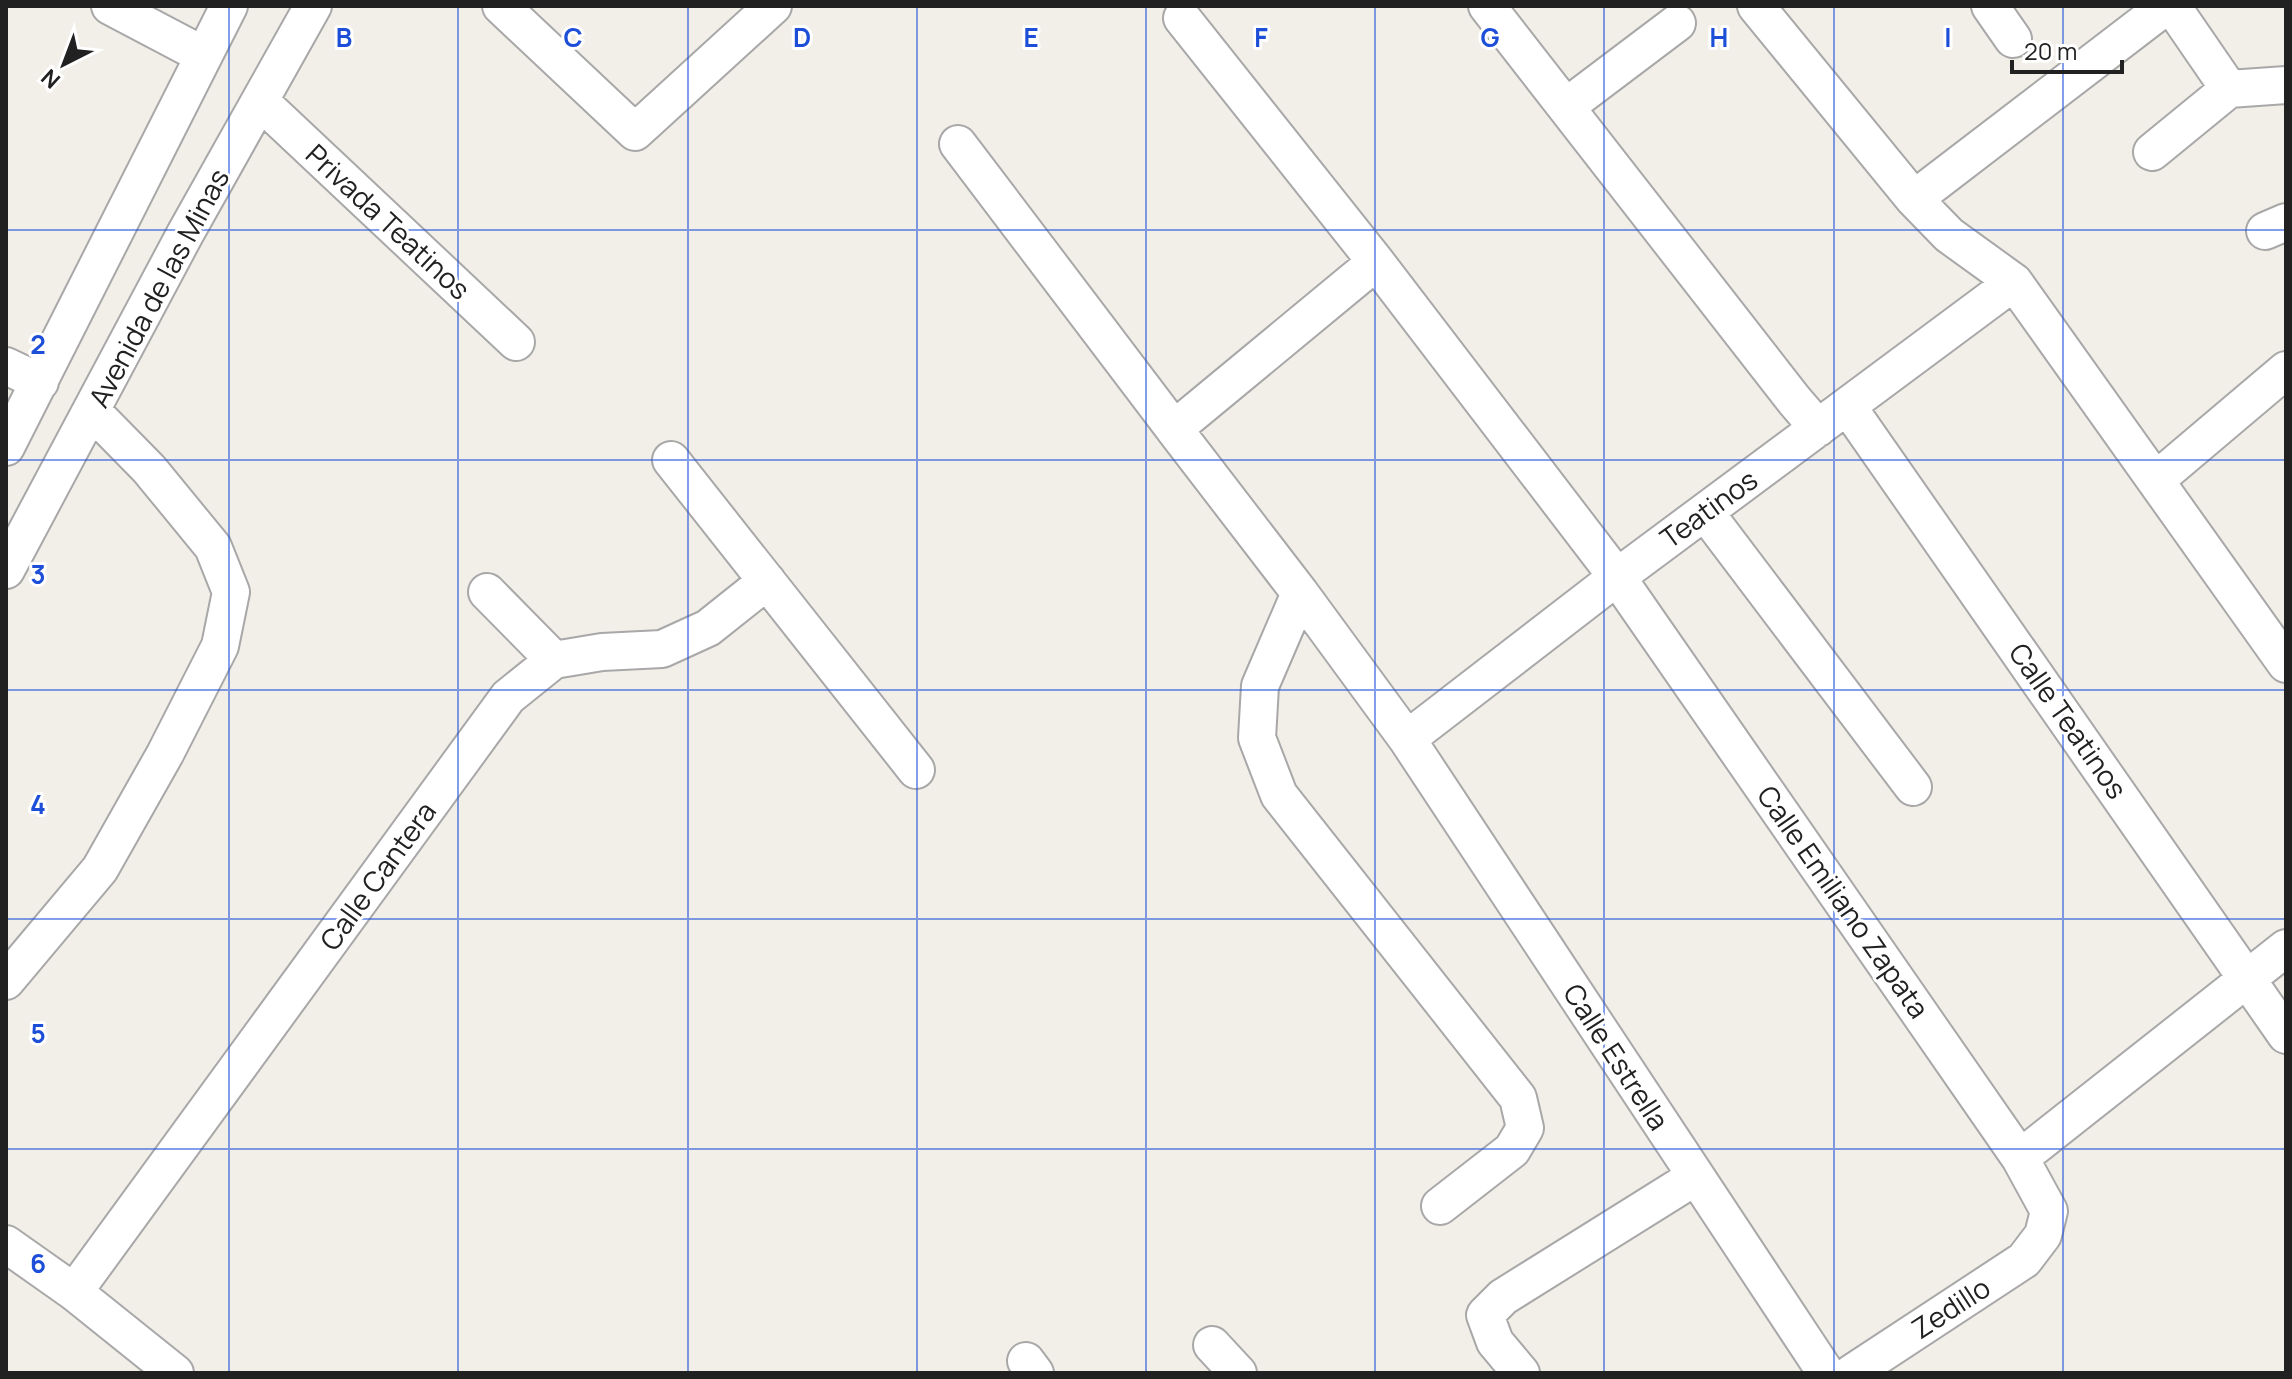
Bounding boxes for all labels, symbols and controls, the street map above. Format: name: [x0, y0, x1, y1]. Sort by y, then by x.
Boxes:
text: B: [336, 19, 352, 55]
text: C: [563, 19, 583, 55]
text: D: [793, 19, 811, 55]
text: E: [1023, 19, 1039, 55]
text: F: [1254, 19, 1268, 55]
text: G: [1480, 19, 1500, 55]
text: H: [1710, 19, 1728, 55]
text: I: [1944, 19, 1952, 55]
north arrow: [24, 24, 104, 104]
scale bar: [2012, 24, 2122, 74]
text: 20 m: [2024, 34, 2077, 67]
text: N: [35, 62, 67, 95]
street label: Privada Teatinos: [298, 135, 479, 307]
street label: Avenida de las Minas: [79, 162, 237, 413]
text: 2: [30, 326, 46, 362]
street label: Teatinos: [1652, 460, 1765, 556]
text: 3: [30, 556, 46, 592]
street label: Calle Teatinos: [2001, 635, 2137, 806]
street label: Calle Emiliano Zapata: [1749, 778, 1938, 1025]
text: 4: [30, 786, 46, 822]
street label: Calle Cantera: [310, 793, 444, 957]
street label: Calle Estrella: [1555, 976, 1678, 1137]
text: 5: [30, 1015, 46, 1051]
text: 6: [30, 1245, 46, 1281]
street label: Zedillo: [1904, 1268, 1997, 1347]

